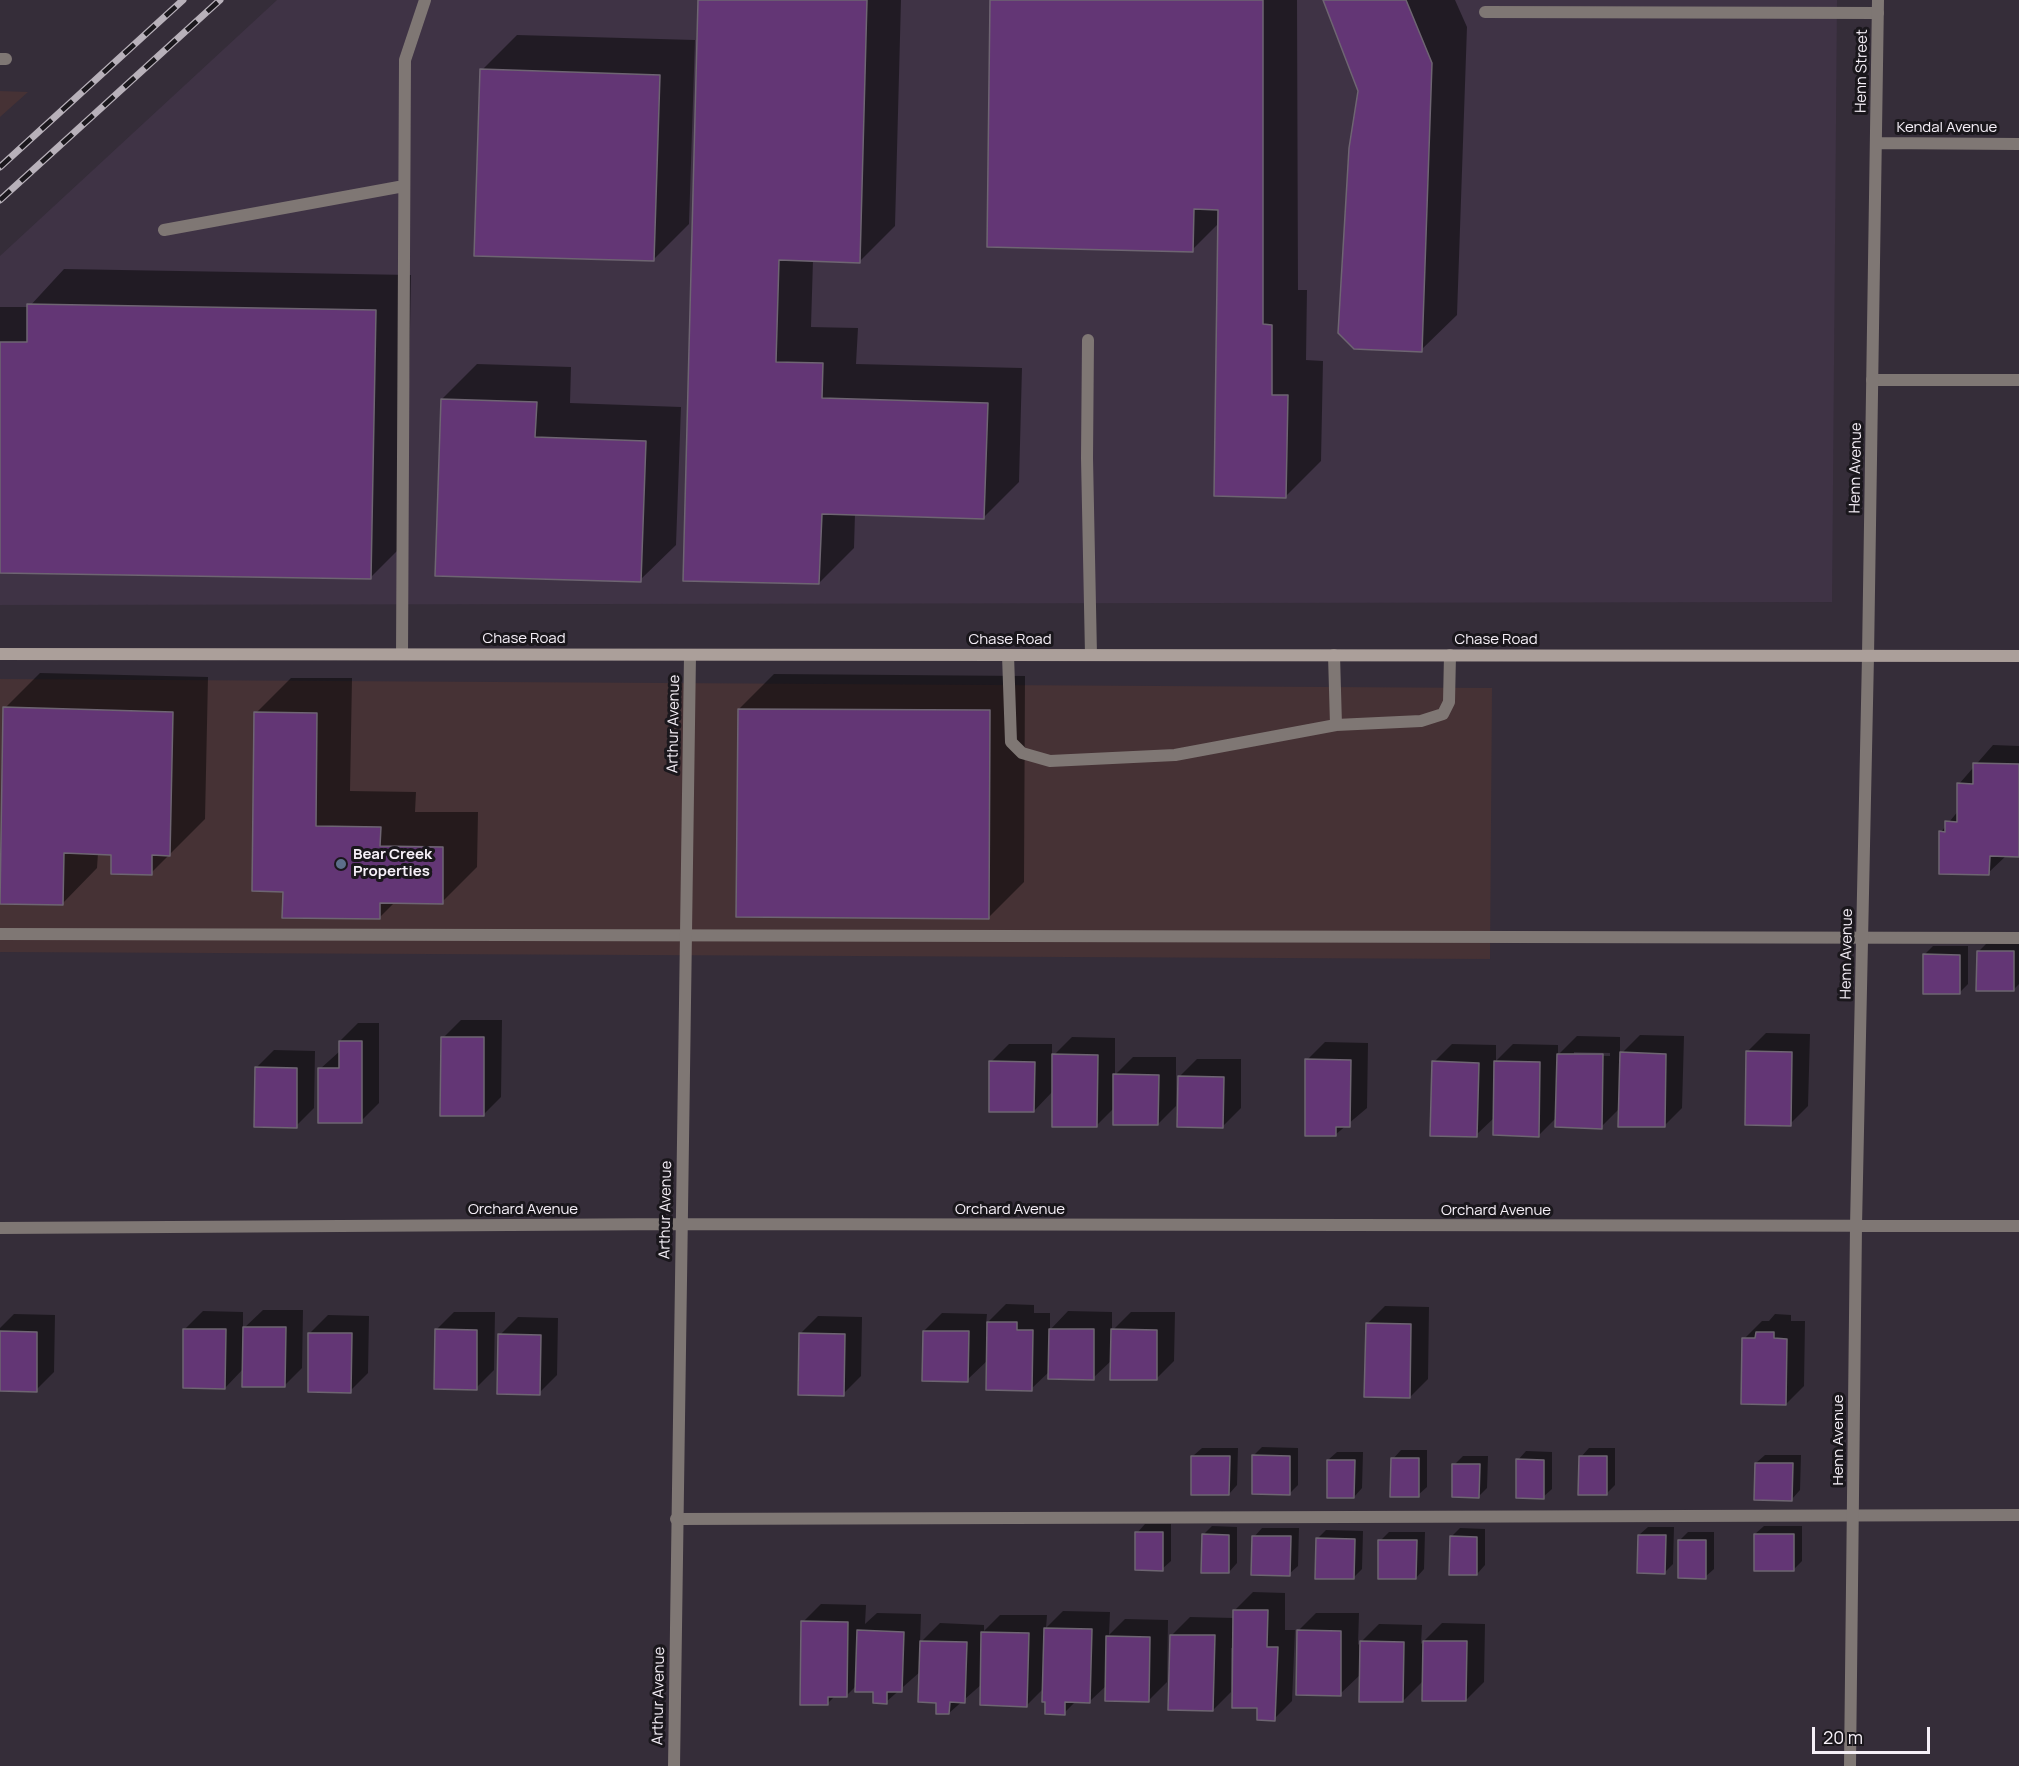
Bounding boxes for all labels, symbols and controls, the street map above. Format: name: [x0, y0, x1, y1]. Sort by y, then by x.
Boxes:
street label: Henn Street: [1852, 29, 1872, 113]
street label: Kendal Avenue: [1897, 119, 1997, 137]
street label: Henn Avenue: [1846, 422, 1866, 514]
street label: Chase Road: [482, 630, 566, 648]
street label: Chase Road: [968, 631, 1052, 649]
street label: Chase Road: [1454, 631, 1538, 649]
street label: Arthur Avenue: [664, 675, 684, 773]
place label: Bear Creek Properties: [353, 846, 432, 881]
marker: Bear Creek Properties: [334, 857, 348, 871]
street label: Henn Avenue: [1837, 908, 1857, 1000]
street label: Arthur Avenue: [656, 1161, 676, 1259]
street label: Orchard Avenue: [468, 1201, 578, 1219]
street label: Orchard Avenue: [955, 1201, 1065, 1219]
street label: Orchard Avenue: [1441, 1202, 1551, 1220]
street label: Henn Avenue: [1830, 1395, 1848, 1485]
street label: Arthur Avenue: [649, 1647, 669, 1745]
scale bar: [1815, 1715, 1934, 1753]
text: 20 m: [1823, 1725, 1863, 1749]

